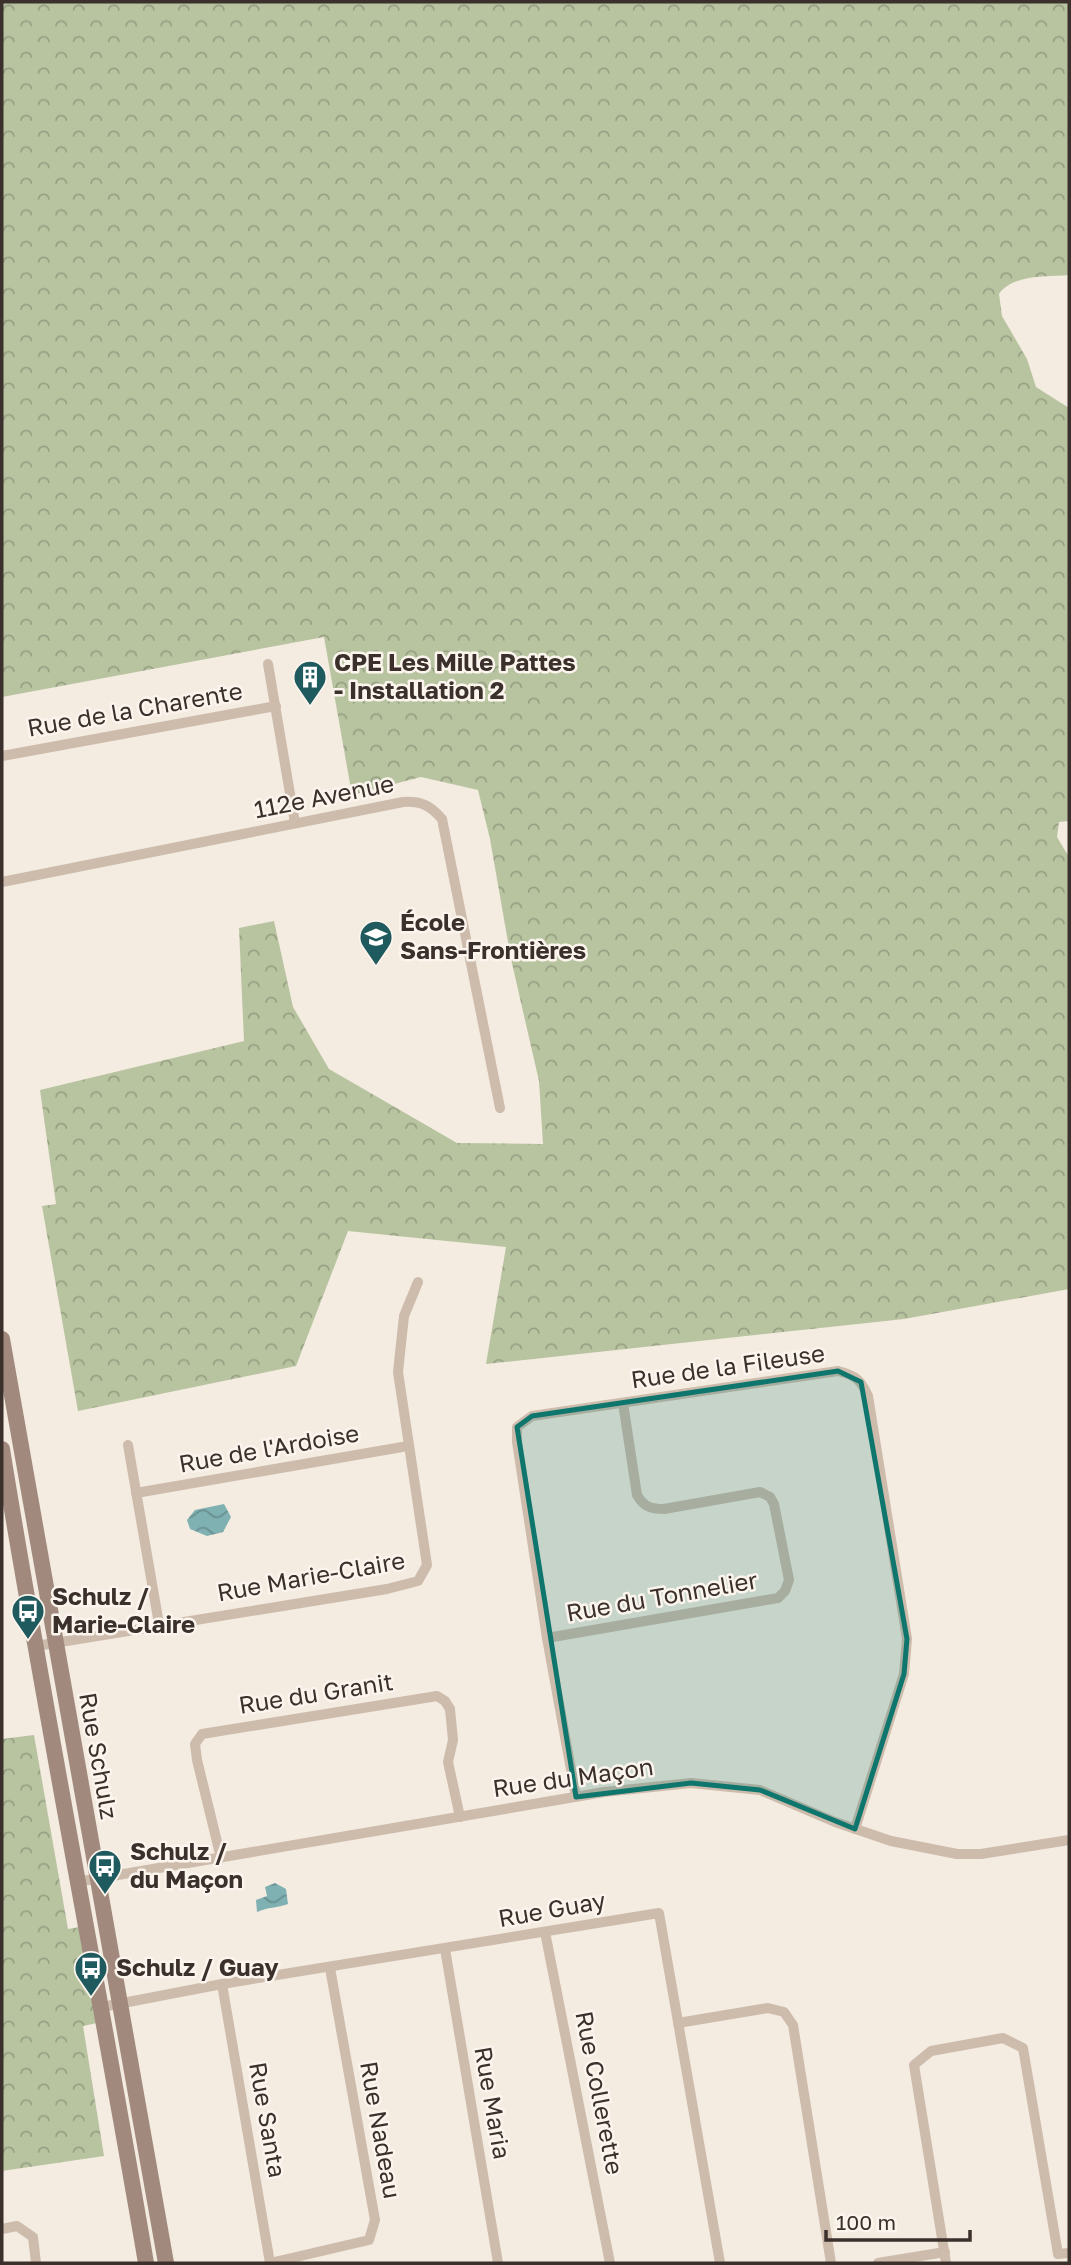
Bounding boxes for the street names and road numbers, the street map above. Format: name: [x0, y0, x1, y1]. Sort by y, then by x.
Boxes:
street label: Rue de la Charente: [25, 675, 245, 742]
street label: 112e Avenue: [251, 768, 396, 823]
street label: Rue de la Fileuse: [629, 1338, 827, 1393]
street label: Rue de l'Ardoise: [176, 1417, 361, 1478]
street label: Rue Marie-Claire: [214, 1545, 407, 1606]
street label: Rue du Tonnelier: [564, 1564, 760, 1627]
street label: Rue du Granit: [236, 1666, 395, 1719]
street label: Rue Schulz: [74, 1690, 125, 1821]
street label: Rue du Maçon: [491, 1751, 655, 1802]
street label: Rue Guay: [496, 1885, 608, 1932]
street label: Rue Collerette: [570, 2008, 631, 2177]
street label: Rue Maria: [469, 2044, 518, 2161]
street label: Rue Nadeau: [355, 2059, 408, 2201]
street label: Rue Santa: [244, 2060, 293, 2180]

